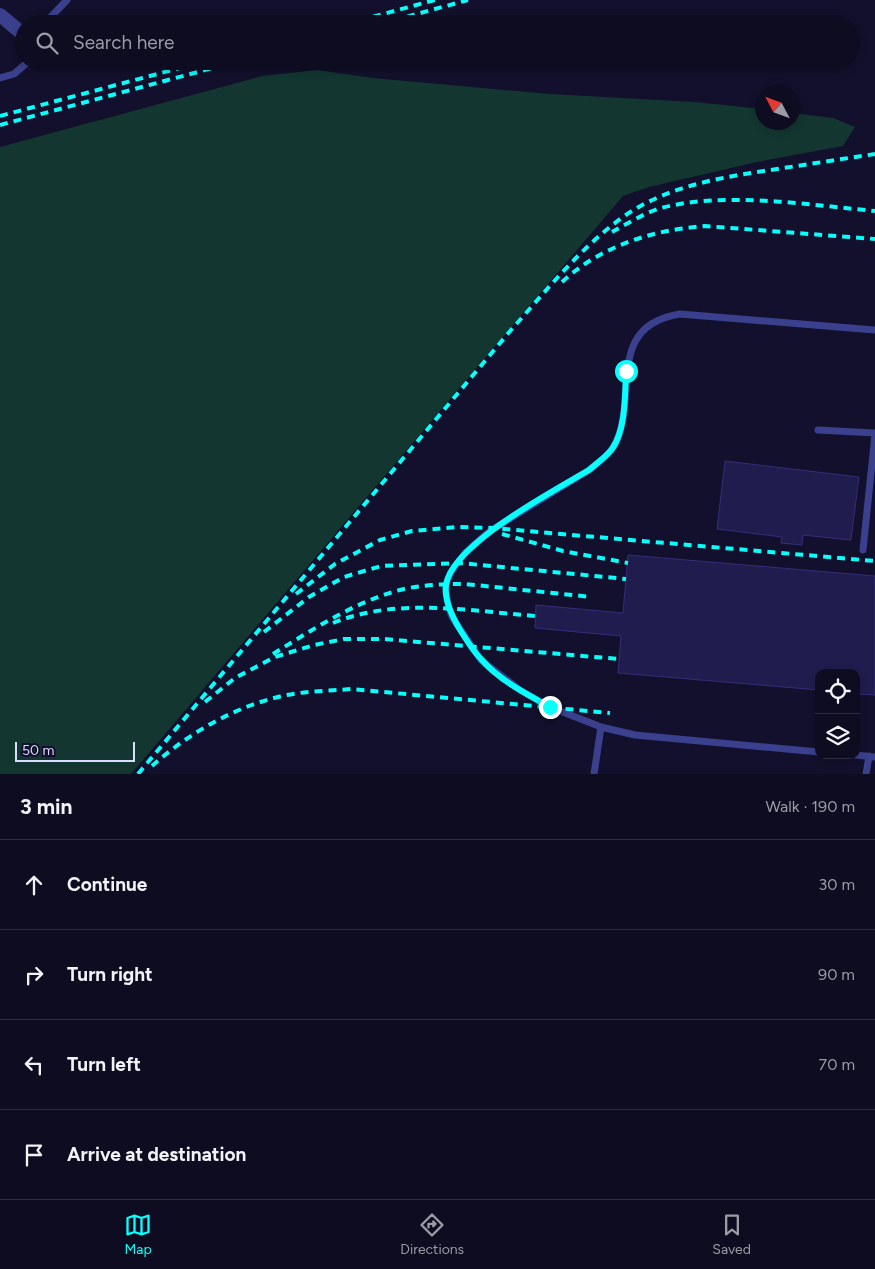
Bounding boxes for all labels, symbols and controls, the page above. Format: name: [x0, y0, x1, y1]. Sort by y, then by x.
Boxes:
search box: [15, 15, 860, 70]
icon: search: [33, 29, 61, 57]
text: Search here: [73, 31, 175, 54]
north arrow: [755, 85, 800, 130]
route start: [615, 360, 638, 383]
map controls: [815, 669, 860, 759]
button: locate: [815, 669, 860, 714]
route end: [539, 696, 562, 719]
button: layers: [815, 714, 860, 759]
scale bar: [15, 739, 135, 762]
text: 50 m: [22, 742, 54, 759]
text: 3 min: [20, 794, 72, 819]
text: Walk · 190 m: [765, 797, 855, 816]
icon: ahead: [20, 871, 48, 899]
text: Continue: [67, 873, 147, 896]
text: 30 m: [818, 875, 855, 894]
icon: right: [20, 961, 48, 989]
text: Turn right: [67, 963, 153, 986]
text: 90 m: [818, 965, 855, 984]
icon: left: [20, 1051, 48, 1079]
text: Turn left: [67, 1053, 141, 1076]
text: 70 m: [819, 1055, 855, 1074]
icon: arrive: [20, 1141, 48, 1169]
text: Arrive at destination: [67, 1143, 246, 1166]
tab: Map: [124, 1211, 152, 1258]
tab: Directions: [400, 1211, 464, 1258]
tab: Saved: [712, 1211, 751, 1258]

